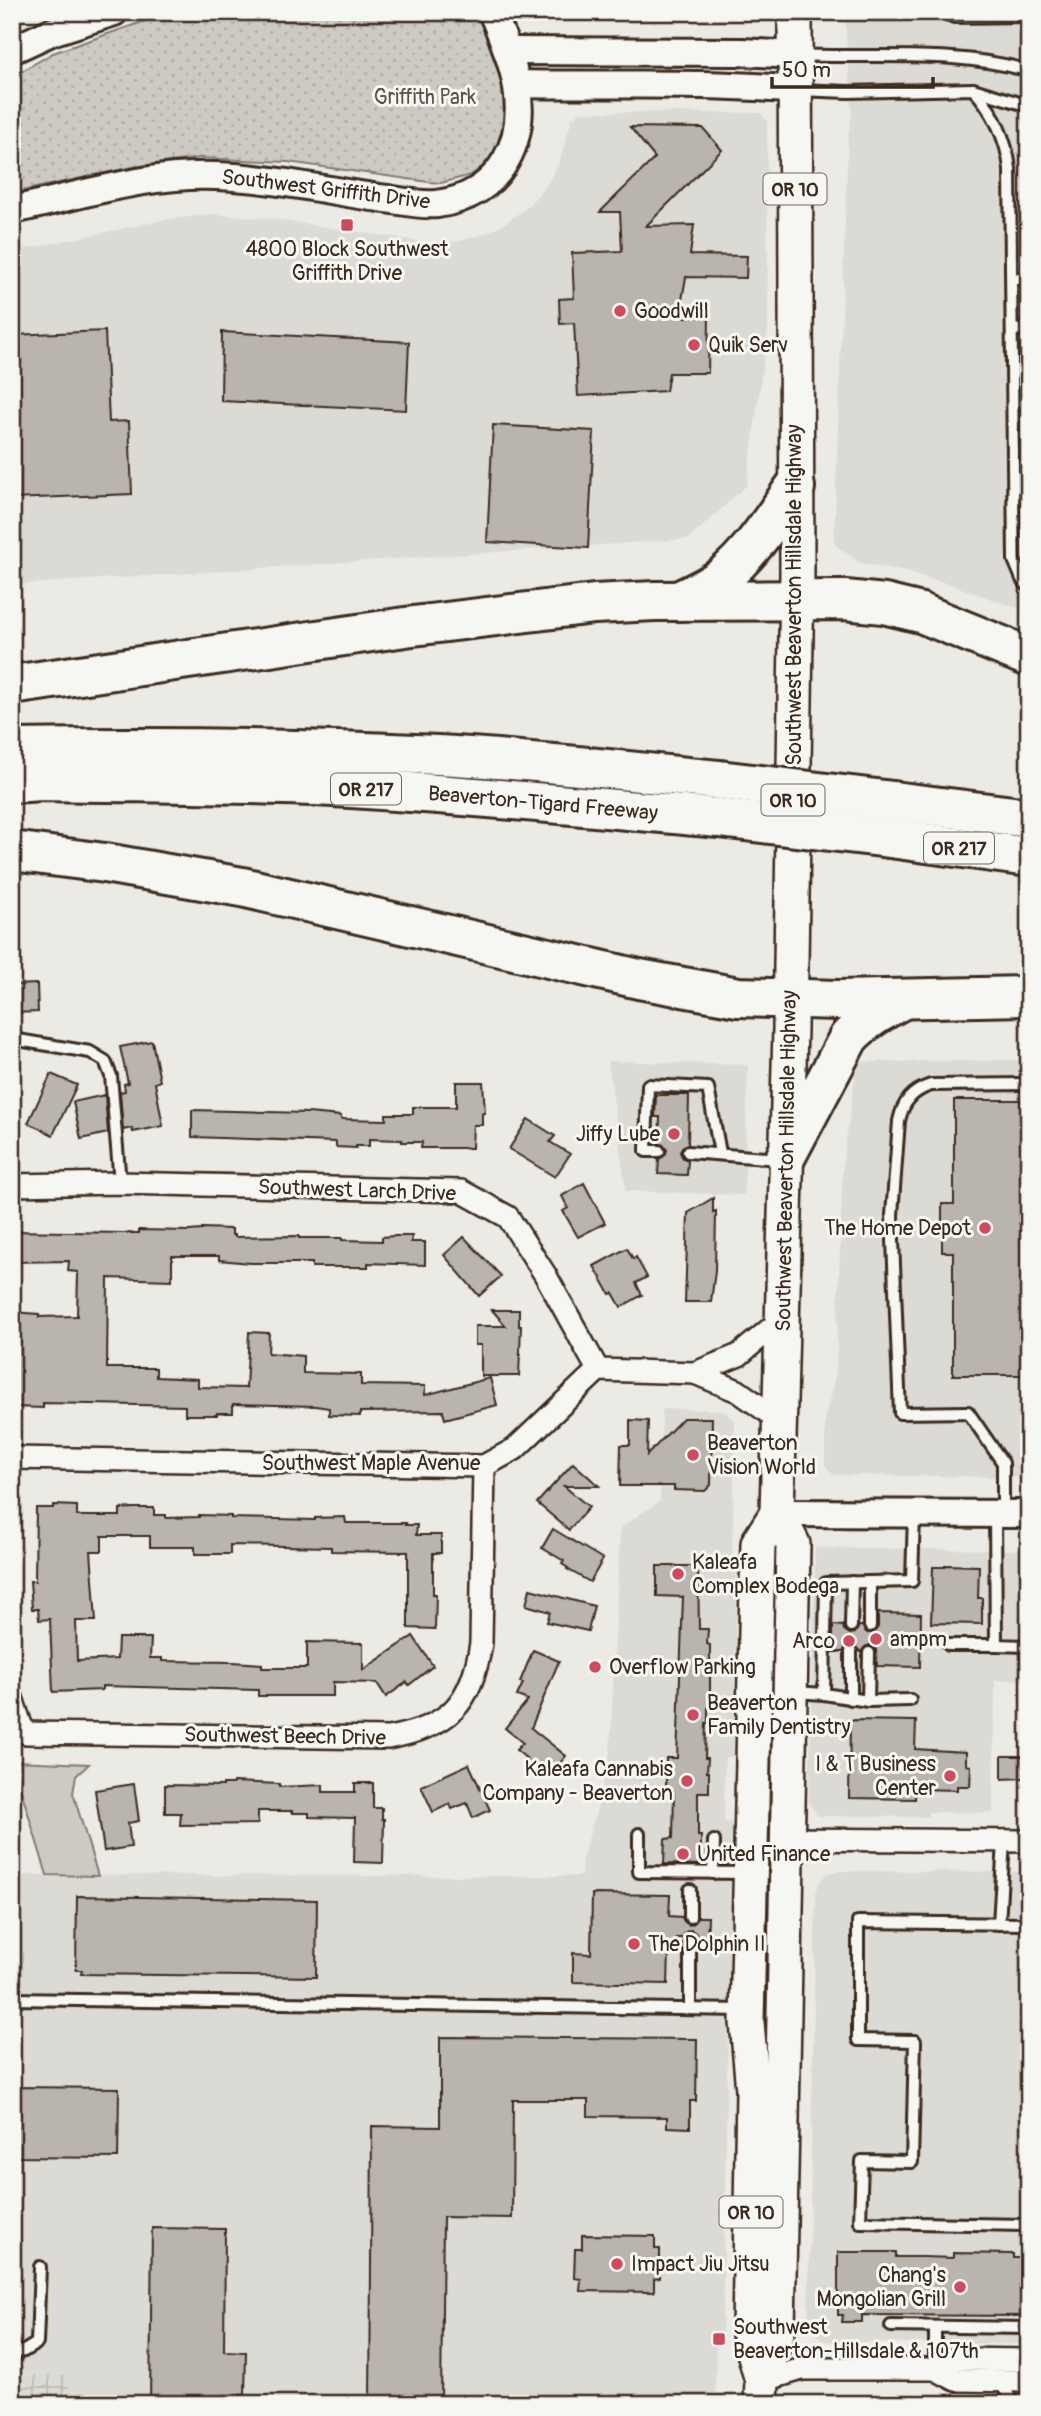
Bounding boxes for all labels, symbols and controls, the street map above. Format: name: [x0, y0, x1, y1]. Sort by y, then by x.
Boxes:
scale bar: [772, 46, 932, 90]
text: 50 m: [782, 57, 831, 84]
park label: Griffith Park: [374, 84, 476, 111]
street label: Southwest Griffith Drive: [220, 163, 432, 216]
road number: OR 10: [764, 174, 826, 204]
marker: 4800 Block Southwest Griffith Drive: [339, 217, 355, 233]
place label: 4800 Block Southwest Griffith Drive: [246, 236, 449, 287]
place label: Goodwill: [634, 298, 709, 325]
marker: Goodwill: [612, 303, 628, 319]
place label: Quik Serv: [708, 332, 788, 359]
marker: Quik Serv: [686, 337, 702, 353]
street label: Southwest Beaverton Hillsdale Highway: [781, 424, 808, 766]
road number: OR 217: [331, 774, 401, 804]
street label: Beaverton-Tigard Freeway: [427, 780, 659, 827]
road number: OR 10: [762, 785, 824, 816]
road number: OR 217: [924, 832, 994, 863]
street label: Southwest Beaverton Hillsdale Highway: [770, 990, 803, 1332]
place label: Jiffy Lube: [576, 1121, 661, 1148]
marker: Jiffy Lube: [666, 1126, 682, 1142]
street label: Southwest Larch Drive: [257, 1174, 457, 1207]
place label: The Home Depot: [824, 1215, 972, 1242]
marker: The Home Depot: [977, 1220, 993, 1236]
place label: Beaverton Vision World: [707, 1430, 816, 1481]
marker: Beaverton Vision World: [685, 1447, 701, 1463]
street label: Southwest Maple Avenue: [262, 1450, 481, 1477]
place label: Kaleafa Complex Bodega: [692, 1549, 839, 1600]
marker: Kaleafa Complex Bodega: [670, 1566, 686, 1582]
place label: ampm: [890, 1626, 947, 1653]
place label: Arco: [792, 1628, 835, 1655]
marker: ampm: [868, 1631, 884, 1647]
marker: Arco: [841, 1633, 857, 1649]
place label: Overflow Parking: [609, 1654, 756, 1681]
marker: Overflow Parking: [587, 1659, 603, 1675]
place label: Beaverton Family Dentistry: [707, 1690, 850, 1741]
marker: Beaverton Family Dentistry: [685, 1707, 701, 1723]
street label: Southwest Beech Drive: [184, 1721, 387, 1752]
place label: I & T Business Center: [815, 1751, 937, 1802]
place label: Kaleafa Cannabis Company - Beaverton: [482, 1756, 674, 1807]
marker: I & T Business Center: [942, 1768, 958, 1784]
marker: Kaleafa Cannabis Company - Beaverton: [679, 1773, 695, 1789]
place label: United Finance: [697, 1841, 831, 1868]
marker: United Finance: [675, 1846, 691, 1862]
place label: The Dolphin II: [648, 1931, 766, 1958]
marker: The Dolphin II: [626, 1936, 642, 1952]
road number: OR 10: [720, 2196, 782, 2228]
place label: Impact Jiu Jitsu: [631, 2251, 770, 2278]
marker: Impact Jiu Jitsu: [609, 2256, 625, 2272]
place label: Chang's Mongolian Grill: [817, 2262, 947, 2313]
marker: Chang's Mongolian Grill: [952, 2279, 968, 2295]
place label: Southwest Beaverton-Hillsdale & 107th: [733, 2314, 979, 2365]
marker: Southwest Beaverton-Hillsdale & 107th: [711, 2331, 727, 2347]

